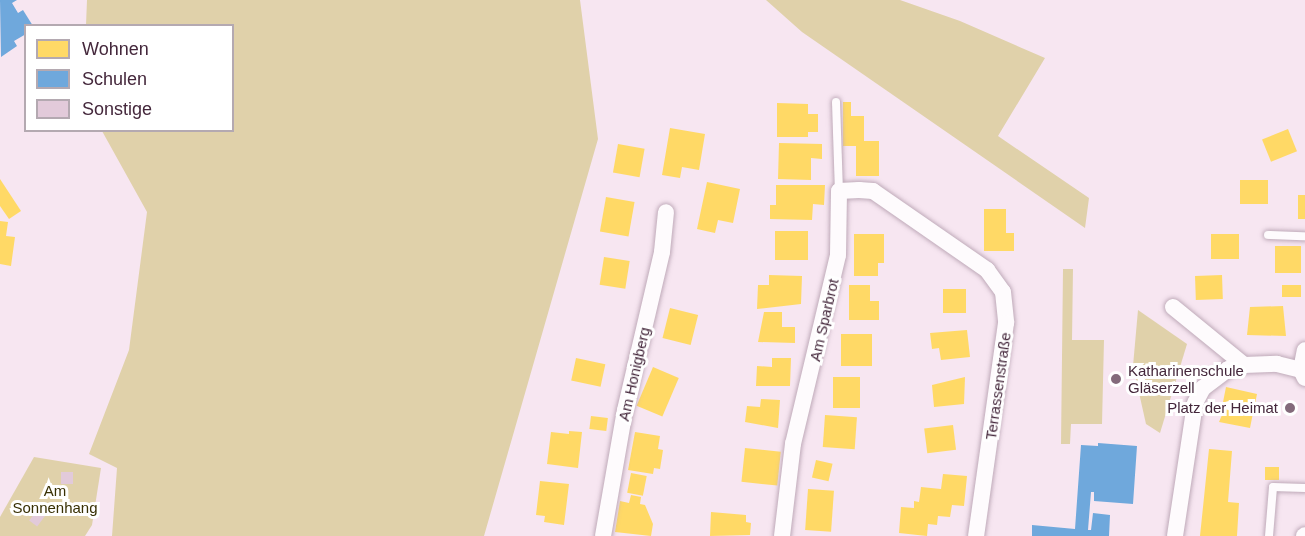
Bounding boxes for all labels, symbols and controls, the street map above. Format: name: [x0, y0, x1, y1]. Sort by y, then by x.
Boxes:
legend: [24, 24, 234, 132]
text: Wohnen: [82, 39, 149, 59]
text: Schulen: [82, 69, 147, 89]
text: Sonstige: [82, 99, 152, 119]
street label: Am Sparbrot: [806, 277, 842, 363]
street label: Am Honigberg: [614, 325, 654, 423]
street label: Terrassenstraße: [982, 331, 1014, 441]
place label: Katharinenschule Gläserzell: [1128, 361, 1244, 396]
marker: Katharinenschule Gläserzell: [1109, 372, 1123, 386]
place label: Platz der Heimat: [1167, 399, 1278, 417]
marker: Platz der Heimat: [1283, 401, 1297, 415]
park label: Am Sonnenhang: [12, 481, 98, 516]

